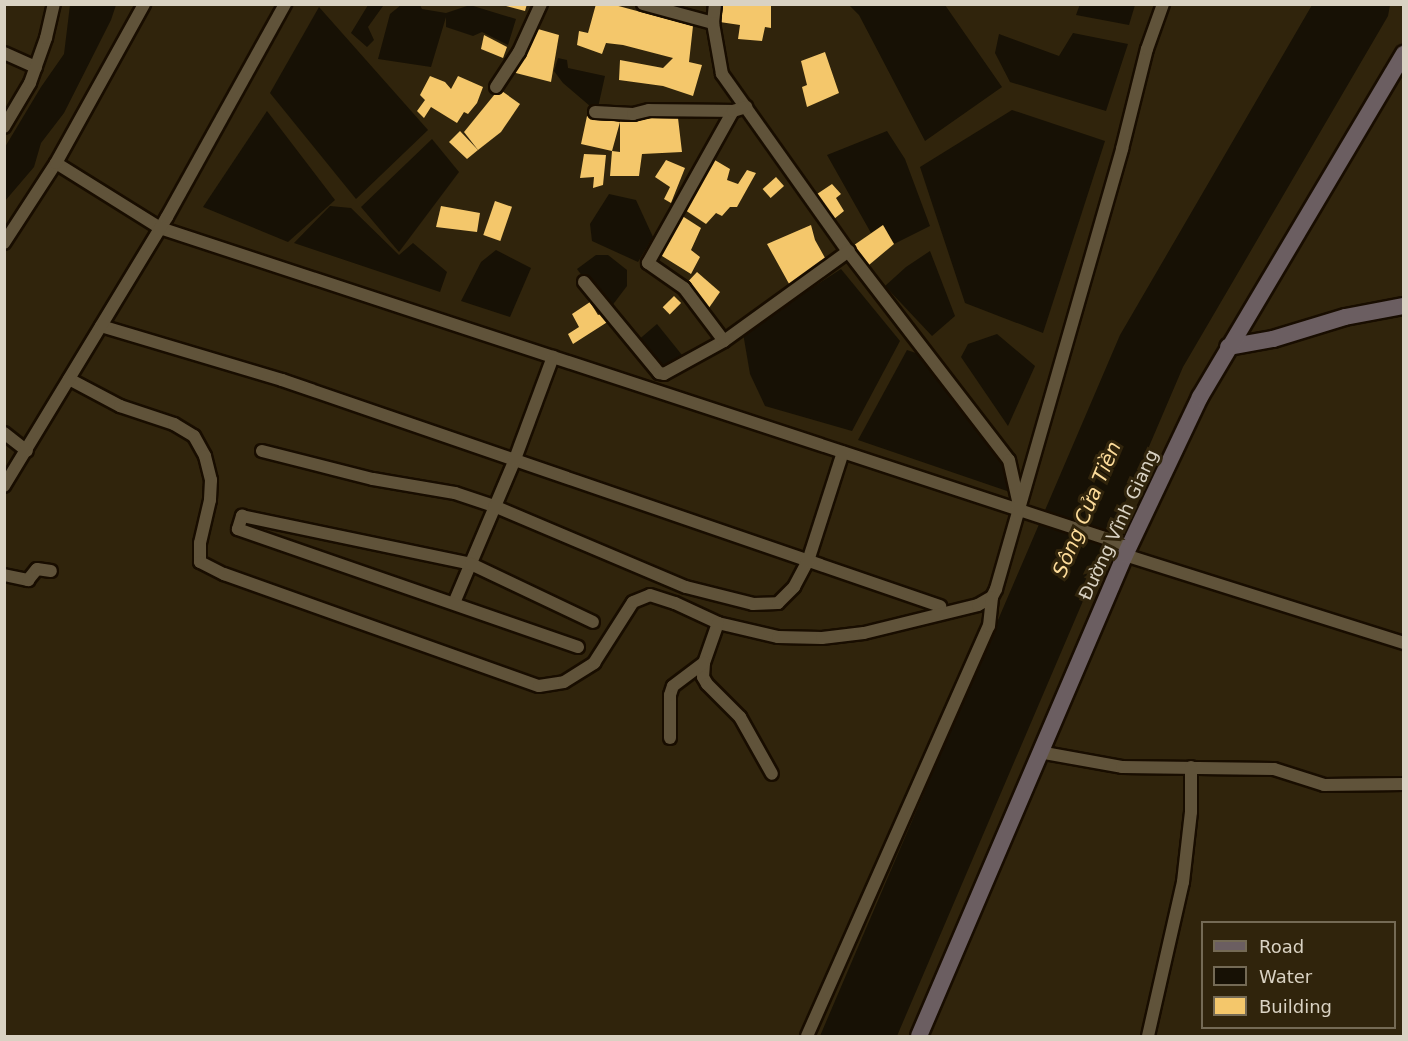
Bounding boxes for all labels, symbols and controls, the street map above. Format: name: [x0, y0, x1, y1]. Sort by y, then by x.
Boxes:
water label: Sông Cửa Tiền: [1048, 438, 1126, 580]
street label: Đường Vĩnh Giang: [1075, 446, 1163, 604]
legend: [1201, 921, 1396, 1029]
text: Road: [1259, 936, 1304, 957]
text: Water: [1259, 966, 1312, 987]
text: Building: [1259, 996, 1332, 1017]

